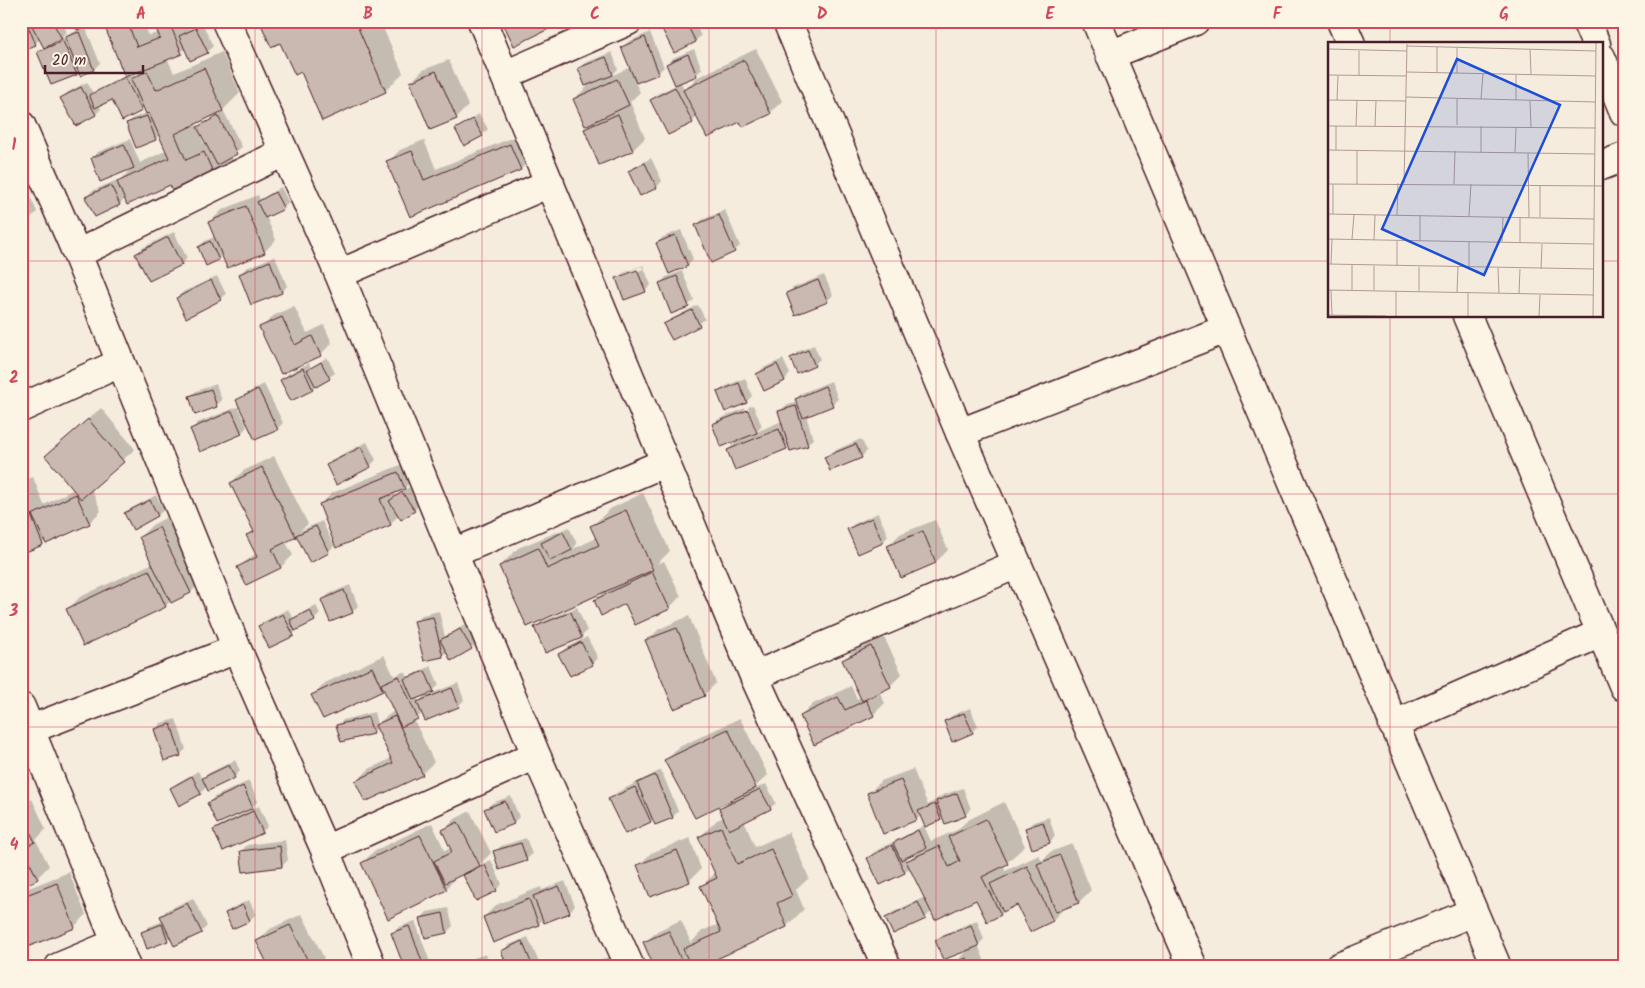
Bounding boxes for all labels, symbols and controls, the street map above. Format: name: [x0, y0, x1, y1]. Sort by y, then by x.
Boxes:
text: A: [136, 2, 146, 27]
text: B: [363, 2, 373, 27]
text: C: [590, 2, 600, 27]
text: D: [817, 2, 828, 27]
text: E: [1046, 2, 1056, 27]
text: F: [1273, 2, 1283, 27]
text: G: [1499, 2, 1509, 27]
scale bar: [45, 42, 142, 74]
inset map: [1328, 42, 1602, 318]
text: 20 m: [52, 49, 86, 73]
text: 1: [12, 133, 17, 158]
text: 2: [9, 366, 19, 391]
text: 3: [9, 599, 19, 624]
text: 4: [10, 833, 19, 858]

